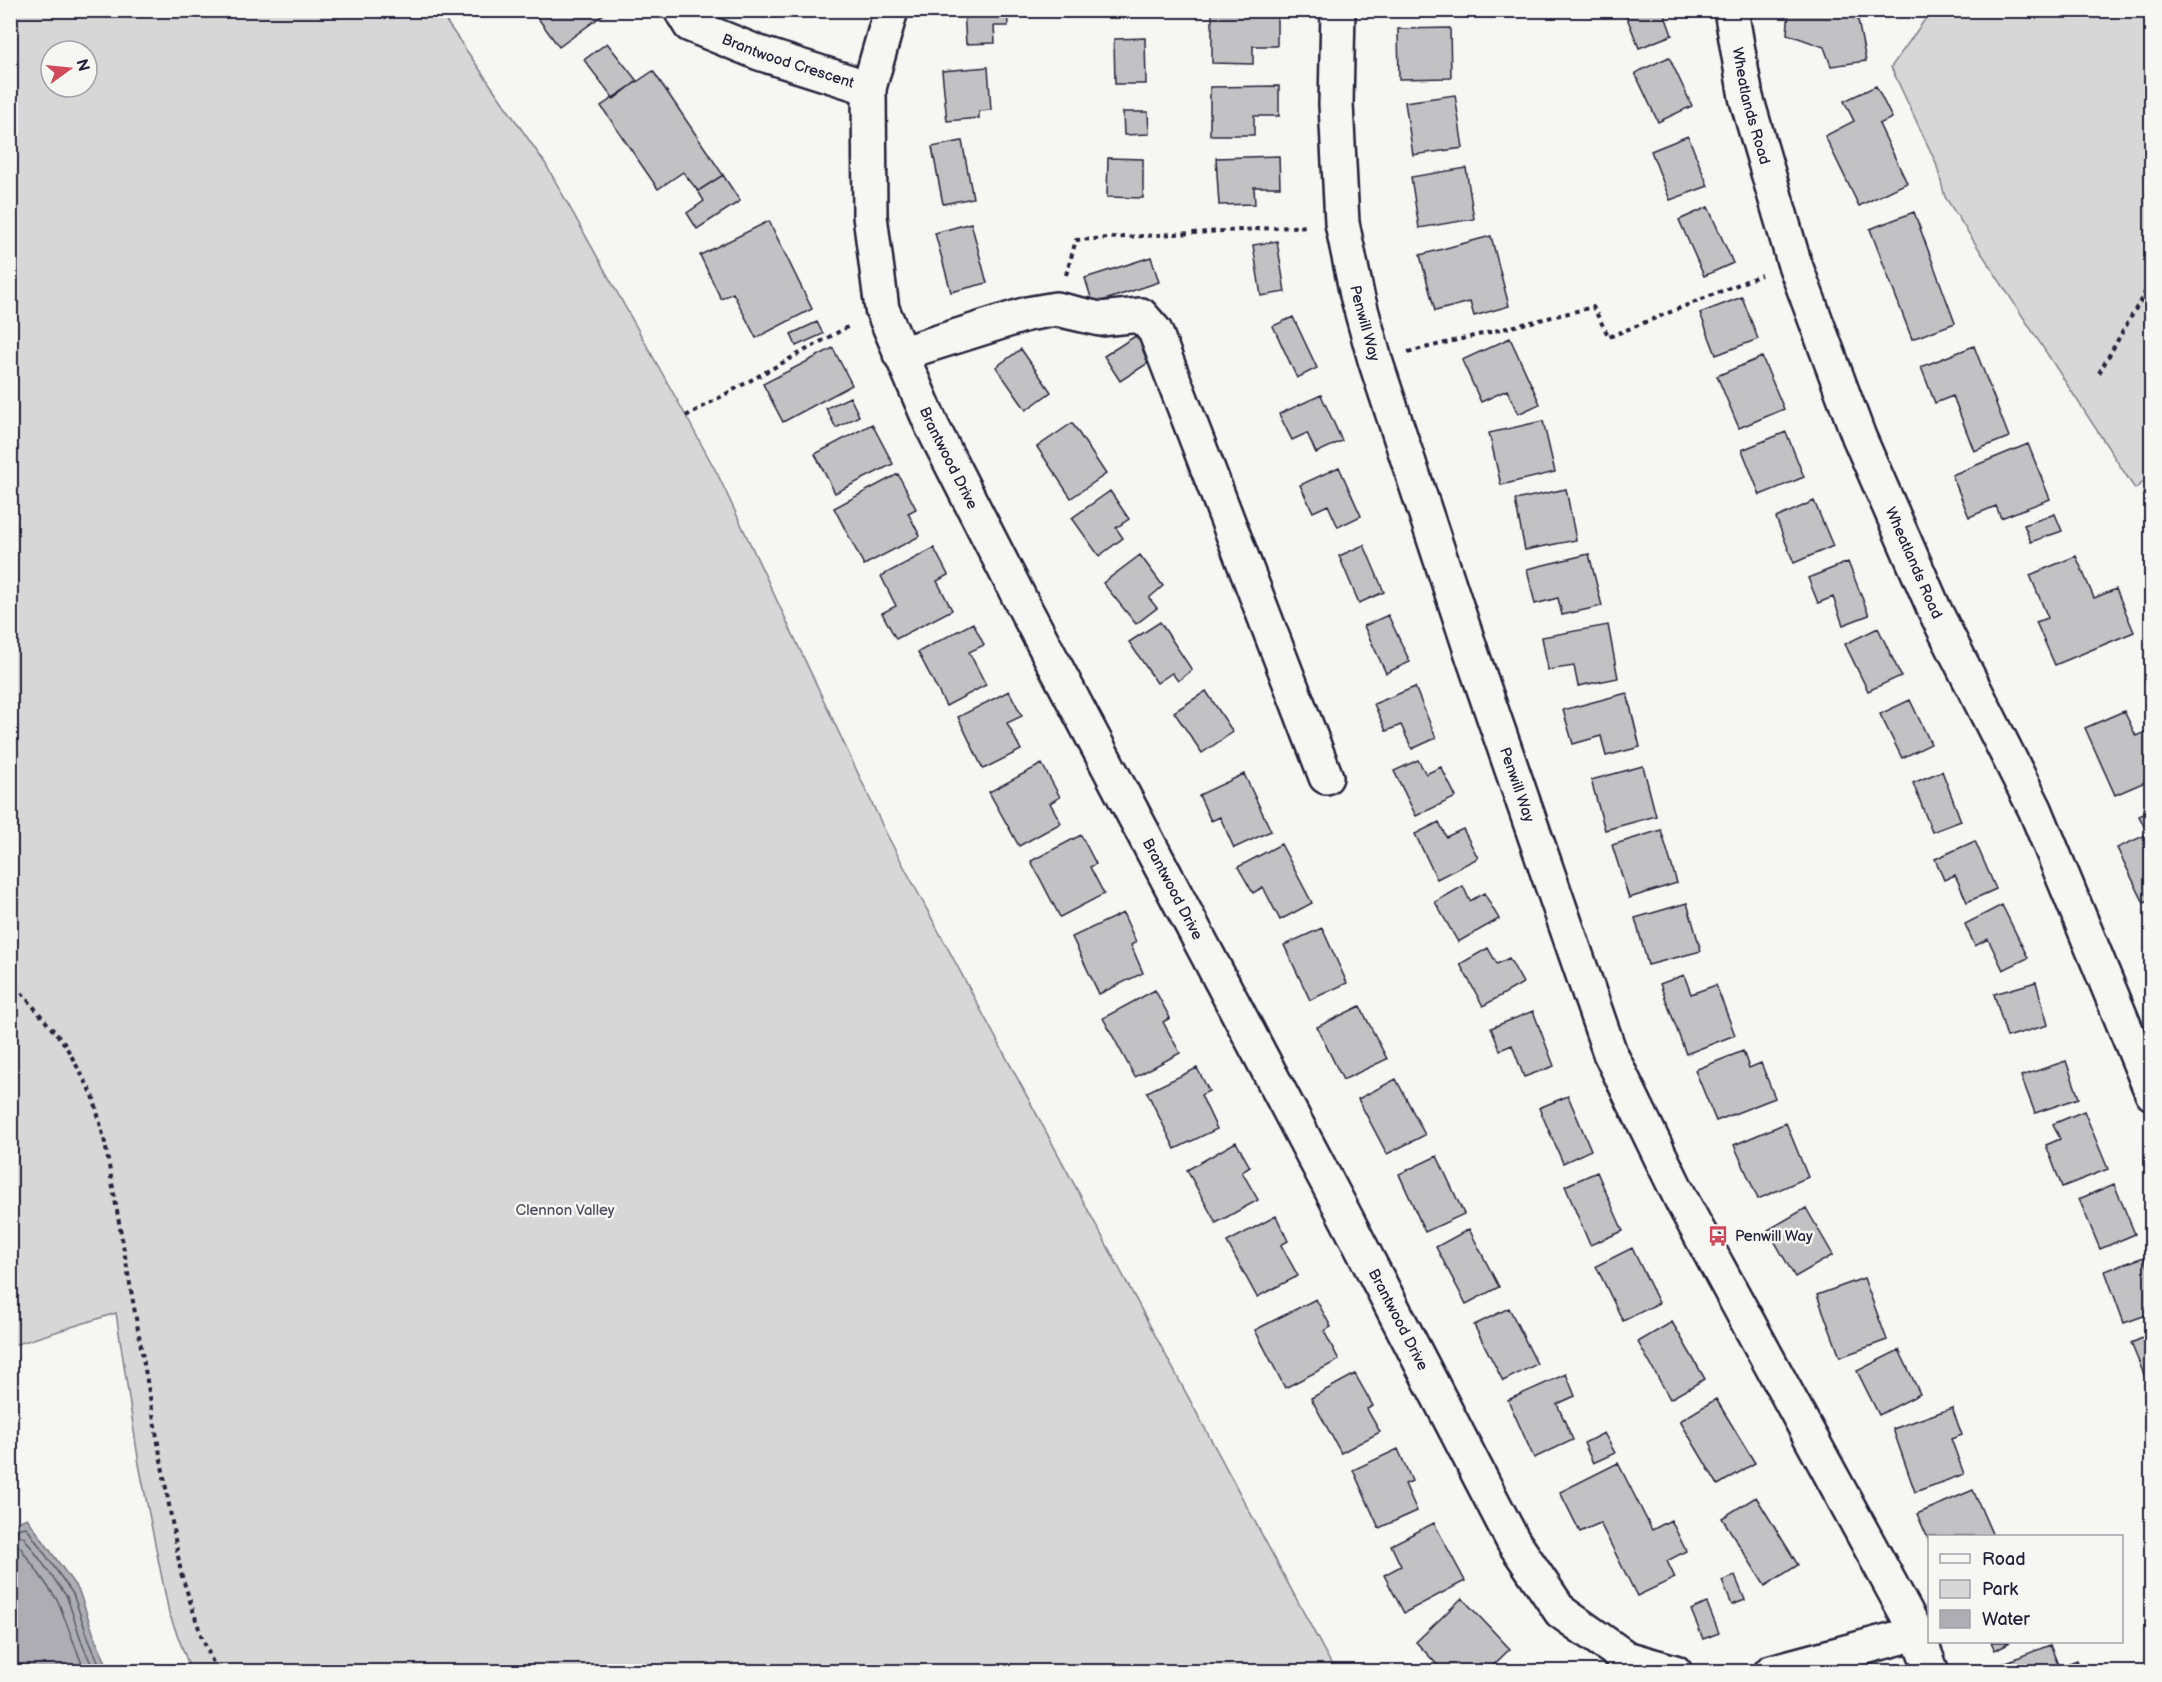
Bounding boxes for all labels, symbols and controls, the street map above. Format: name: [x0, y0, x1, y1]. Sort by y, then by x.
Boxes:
street label: Brantwood Crescent: [719, 30, 857, 93]
north arrow: [39, 39, 99, 99]
street label: Wheatlands Road: [1728, 46, 1774, 167]
text: N: [71, 57, 93, 74]
street label: Penwill Way: [1345, 284, 1384, 364]
street label: Brantwood Drive: [915, 404, 982, 513]
street label: Wheatlands Road: [1881, 504, 1946, 622]
street label: Penwill Way: [1495, 745, 1538, 825]
street label: Brantwood Drive: [1138, 835, 1207, 943]
park label: Clennon Valley: [515, 1201, 615, 1220]
bus stop icon: Penwill Way: [1706, 1224, 1730, 1248]
place label: Penwill Way: [1735, 1227, 1813, 1246]
street label: Brantwood Drive: [1364, 1266, 1432, 1374]
legend: [1928, 1535, 2123, 1643]
text: Road: [1982, 1549, 2026, 1570]
text: Park: [1982, 1579, 2018, 1600]
text: Water: [1982, 1609, 2030, 1630]

